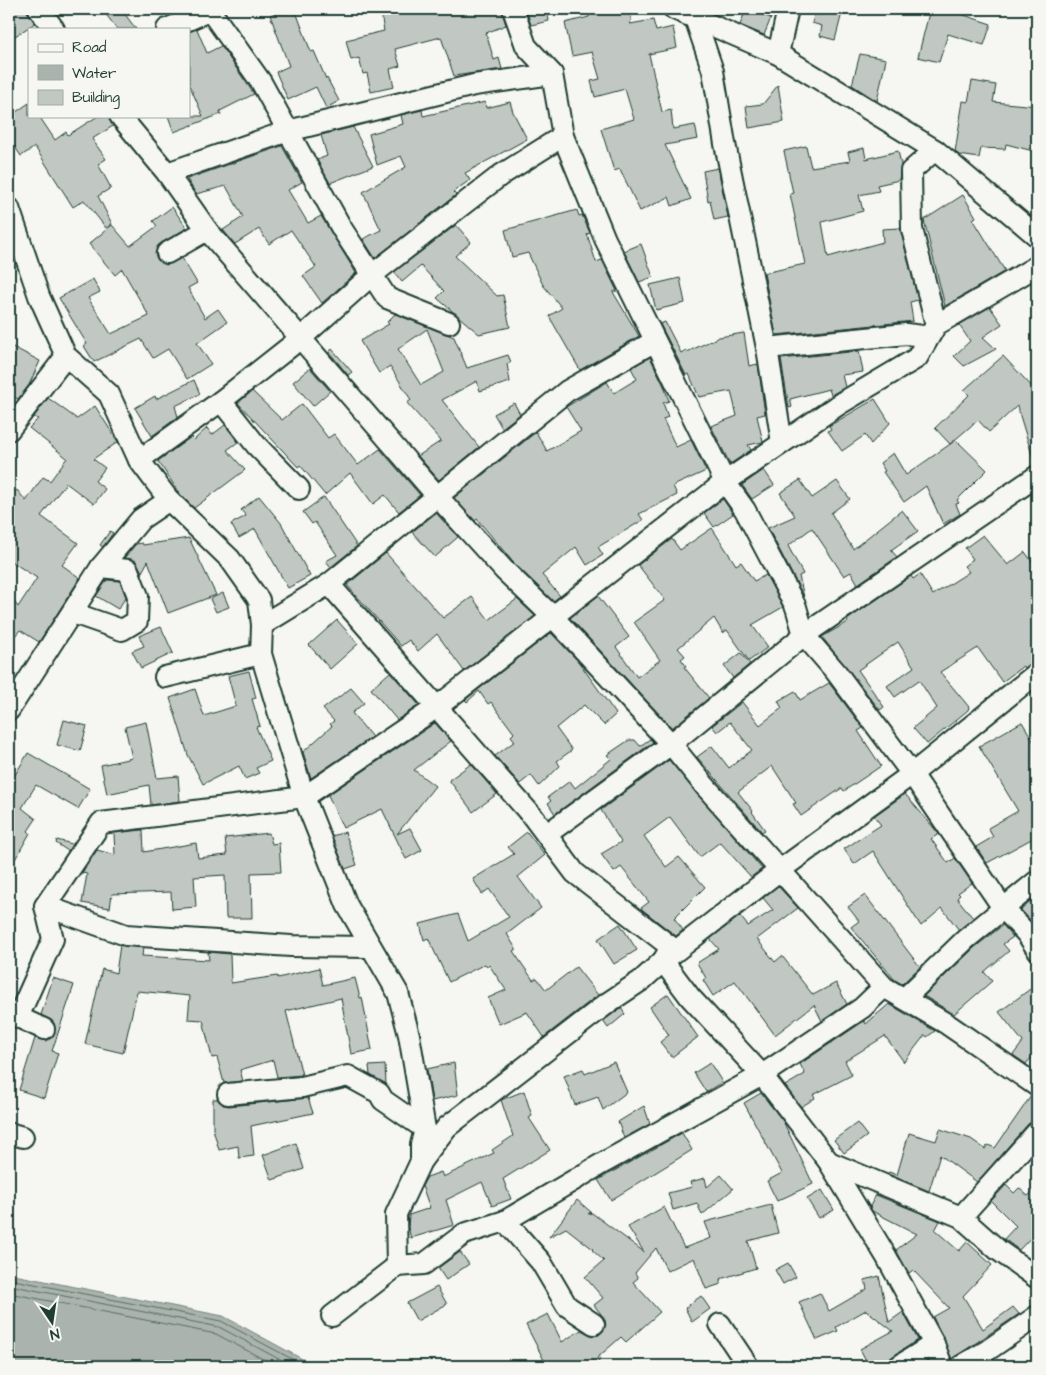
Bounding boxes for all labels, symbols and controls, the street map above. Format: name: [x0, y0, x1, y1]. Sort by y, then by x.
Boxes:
legend: [28, 28, 190, 118]
text: Road: [72, 37, 107, 58]
text: Water: [72, 63, 116, 84]
text: Building: [72, 87, 120, 109]
north arrow: [28, 1298, 78, 1348]
text: N: [48, 1323, 61, 1344]

